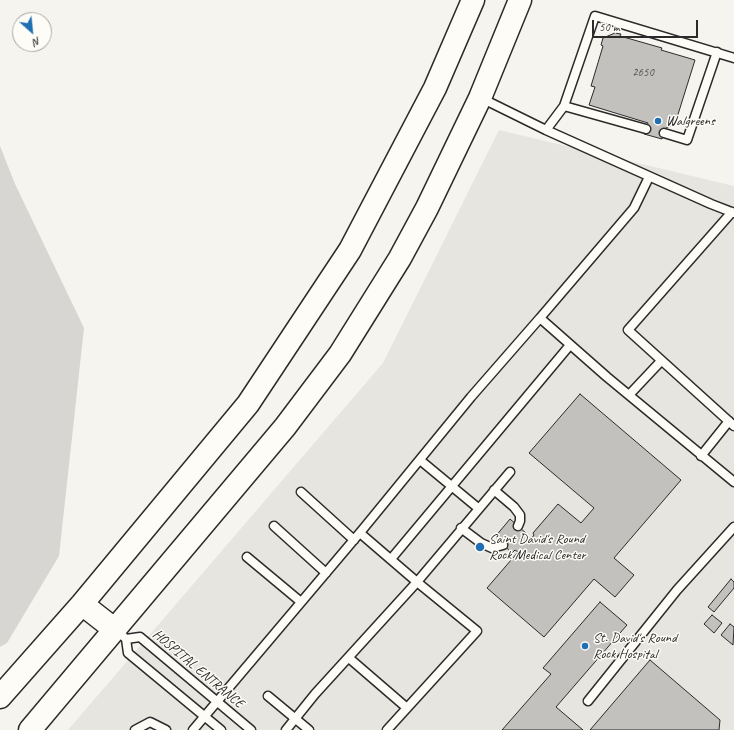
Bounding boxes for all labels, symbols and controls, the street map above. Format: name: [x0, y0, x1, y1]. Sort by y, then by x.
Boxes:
north arrow: [12, 12, 52, 52]
scale bar: [594, 12, 700, 38]
text: 50 m: [599, 19, 619, 35]
text: N: [31, 34, 43, 50]
house number: 2650: [632, 66, 654, 80]
place label: Walgreens: [666, 113, 715, 129]
marker: Walgreens: [653, 116, 663, 126]
place label: Saint David's Round Rock Medical Center: [489, 531, 586, 564]
marker: Saint David's Round Rock Medical Center: [474, 541, 486, 553]
street label: HOSPITAL ENTRANCE: [149, 626, 247, 712]
place label: St. David's Round Rock Hospital: [593, 630, 677, 662]
marker: St. David's Round Rock Hospital: [580, 641, 590, 651]

